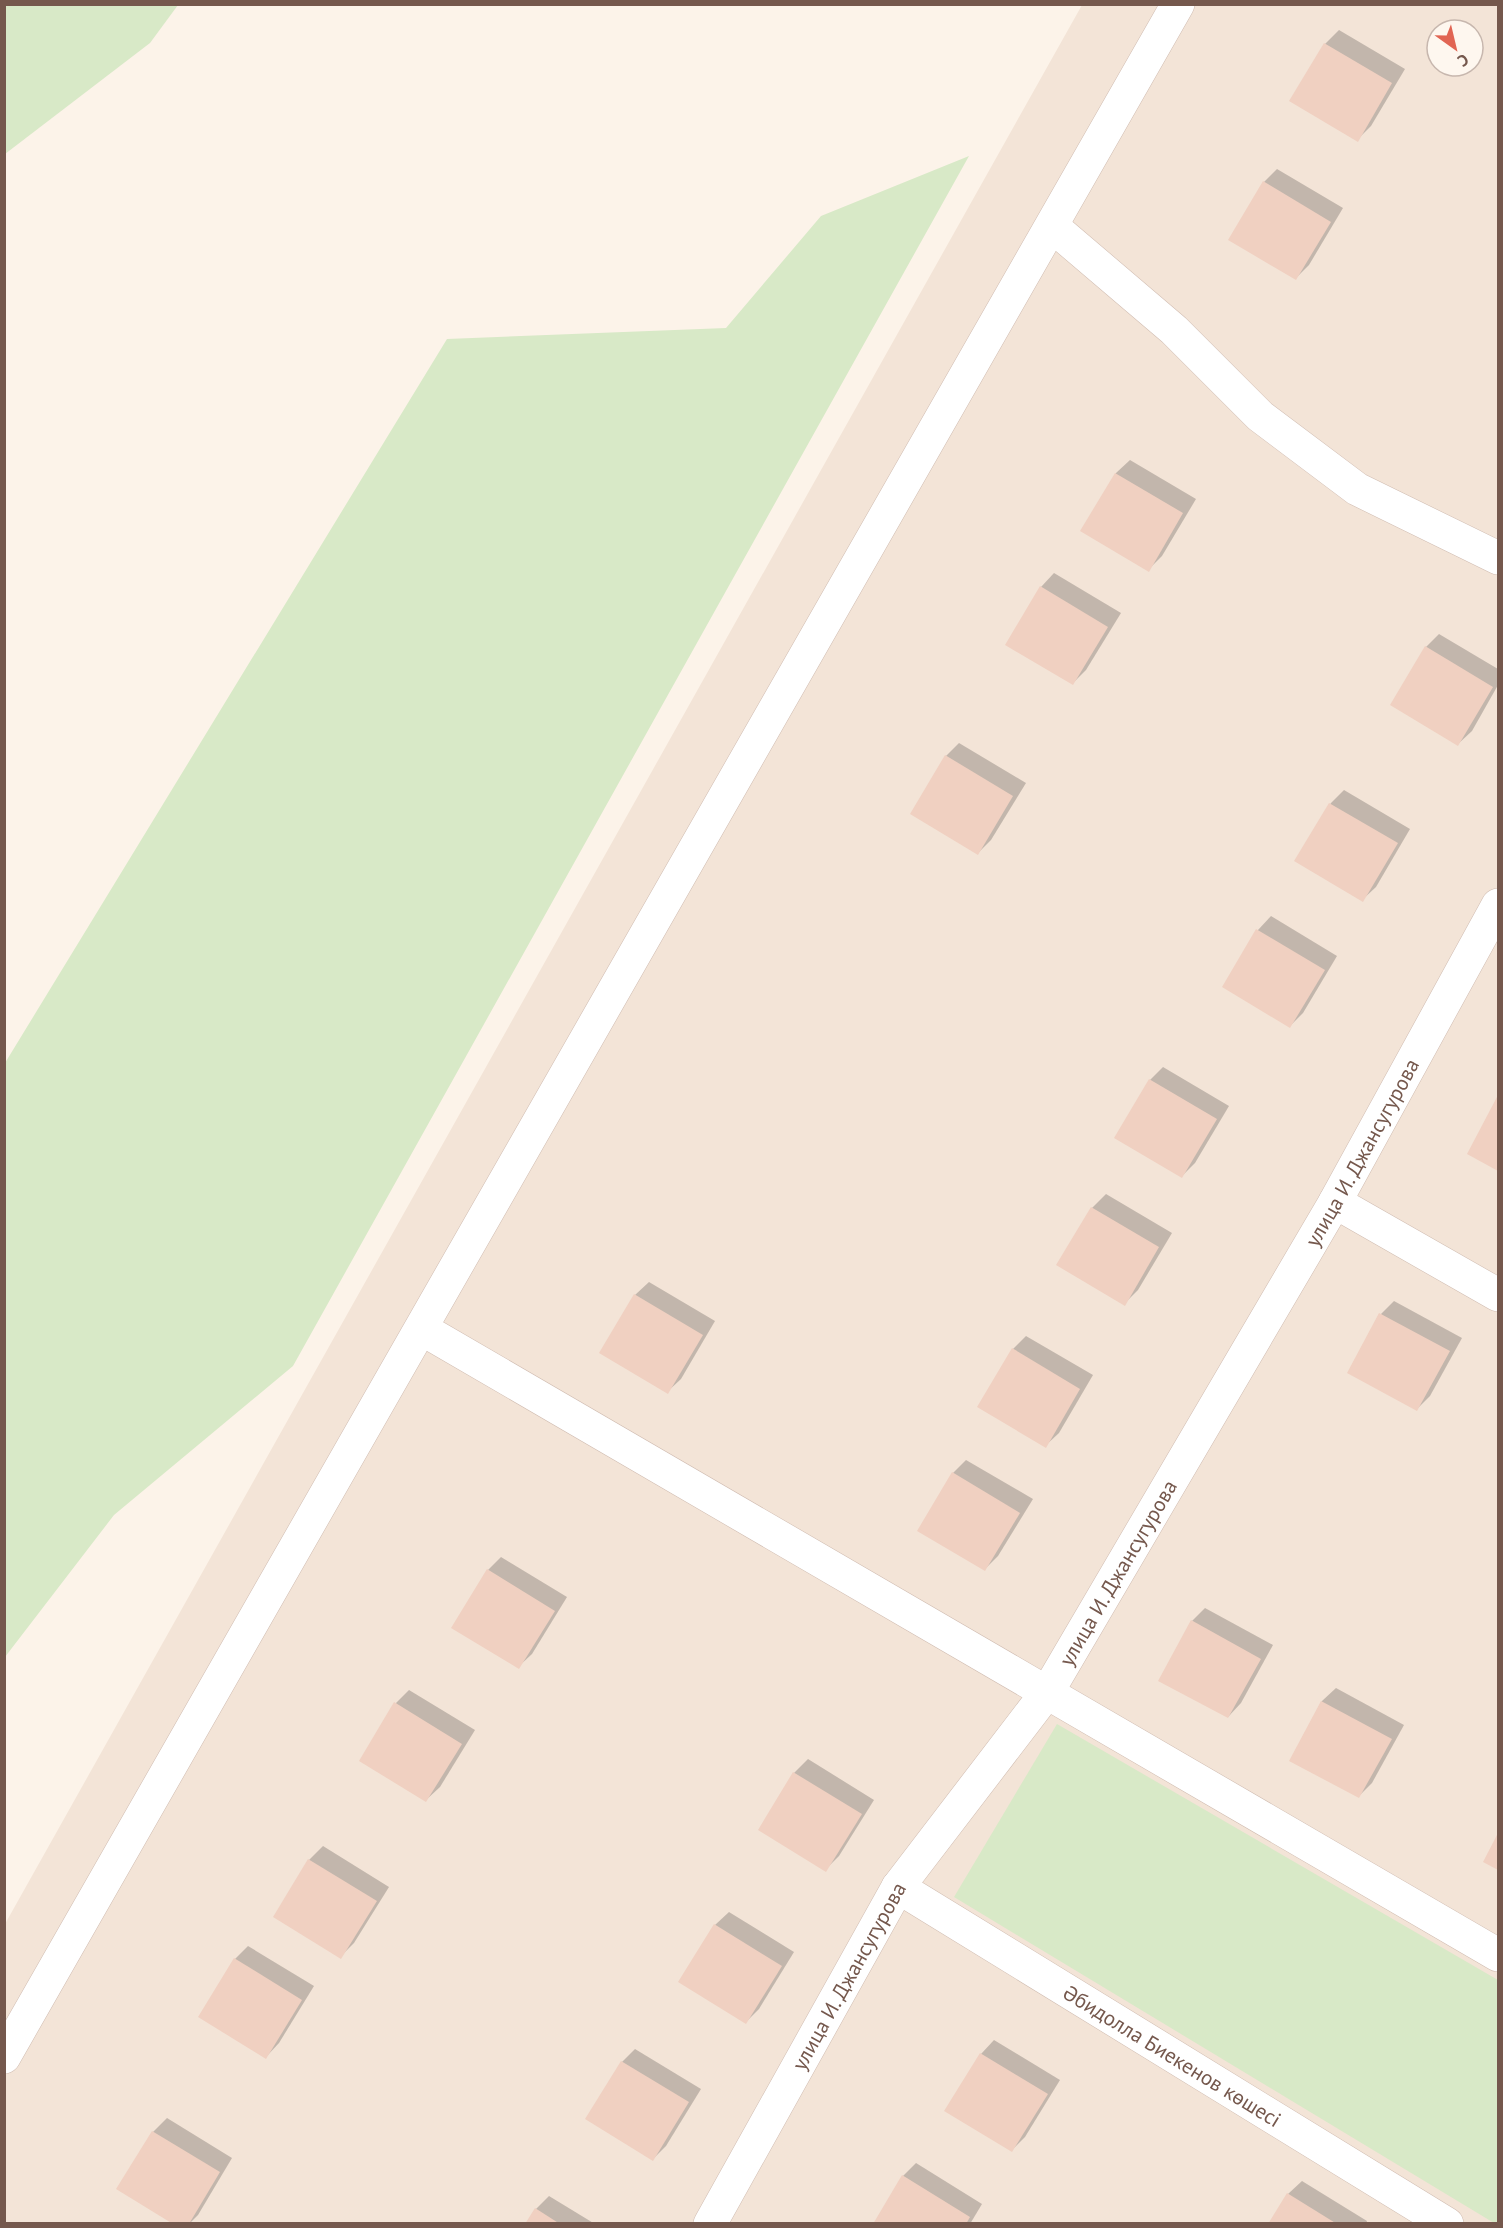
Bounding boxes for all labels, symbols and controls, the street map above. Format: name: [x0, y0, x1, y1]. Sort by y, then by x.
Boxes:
north arrow: [1425, 18, 1485, 78]
text: С: [1454, 50, 1473, 71]
street label: улица И. Джансугурова: [1298, 1054, 1425, 1251]
street label: улица И. Джансугурова: [1052, 1475, 1183, 1670]
street label: улица И. Джансугурова: [785, 1877, 912, 2075]
street label: Әбидолла Биекенов көшесі: [1058, 1978, 1286, 2133]

